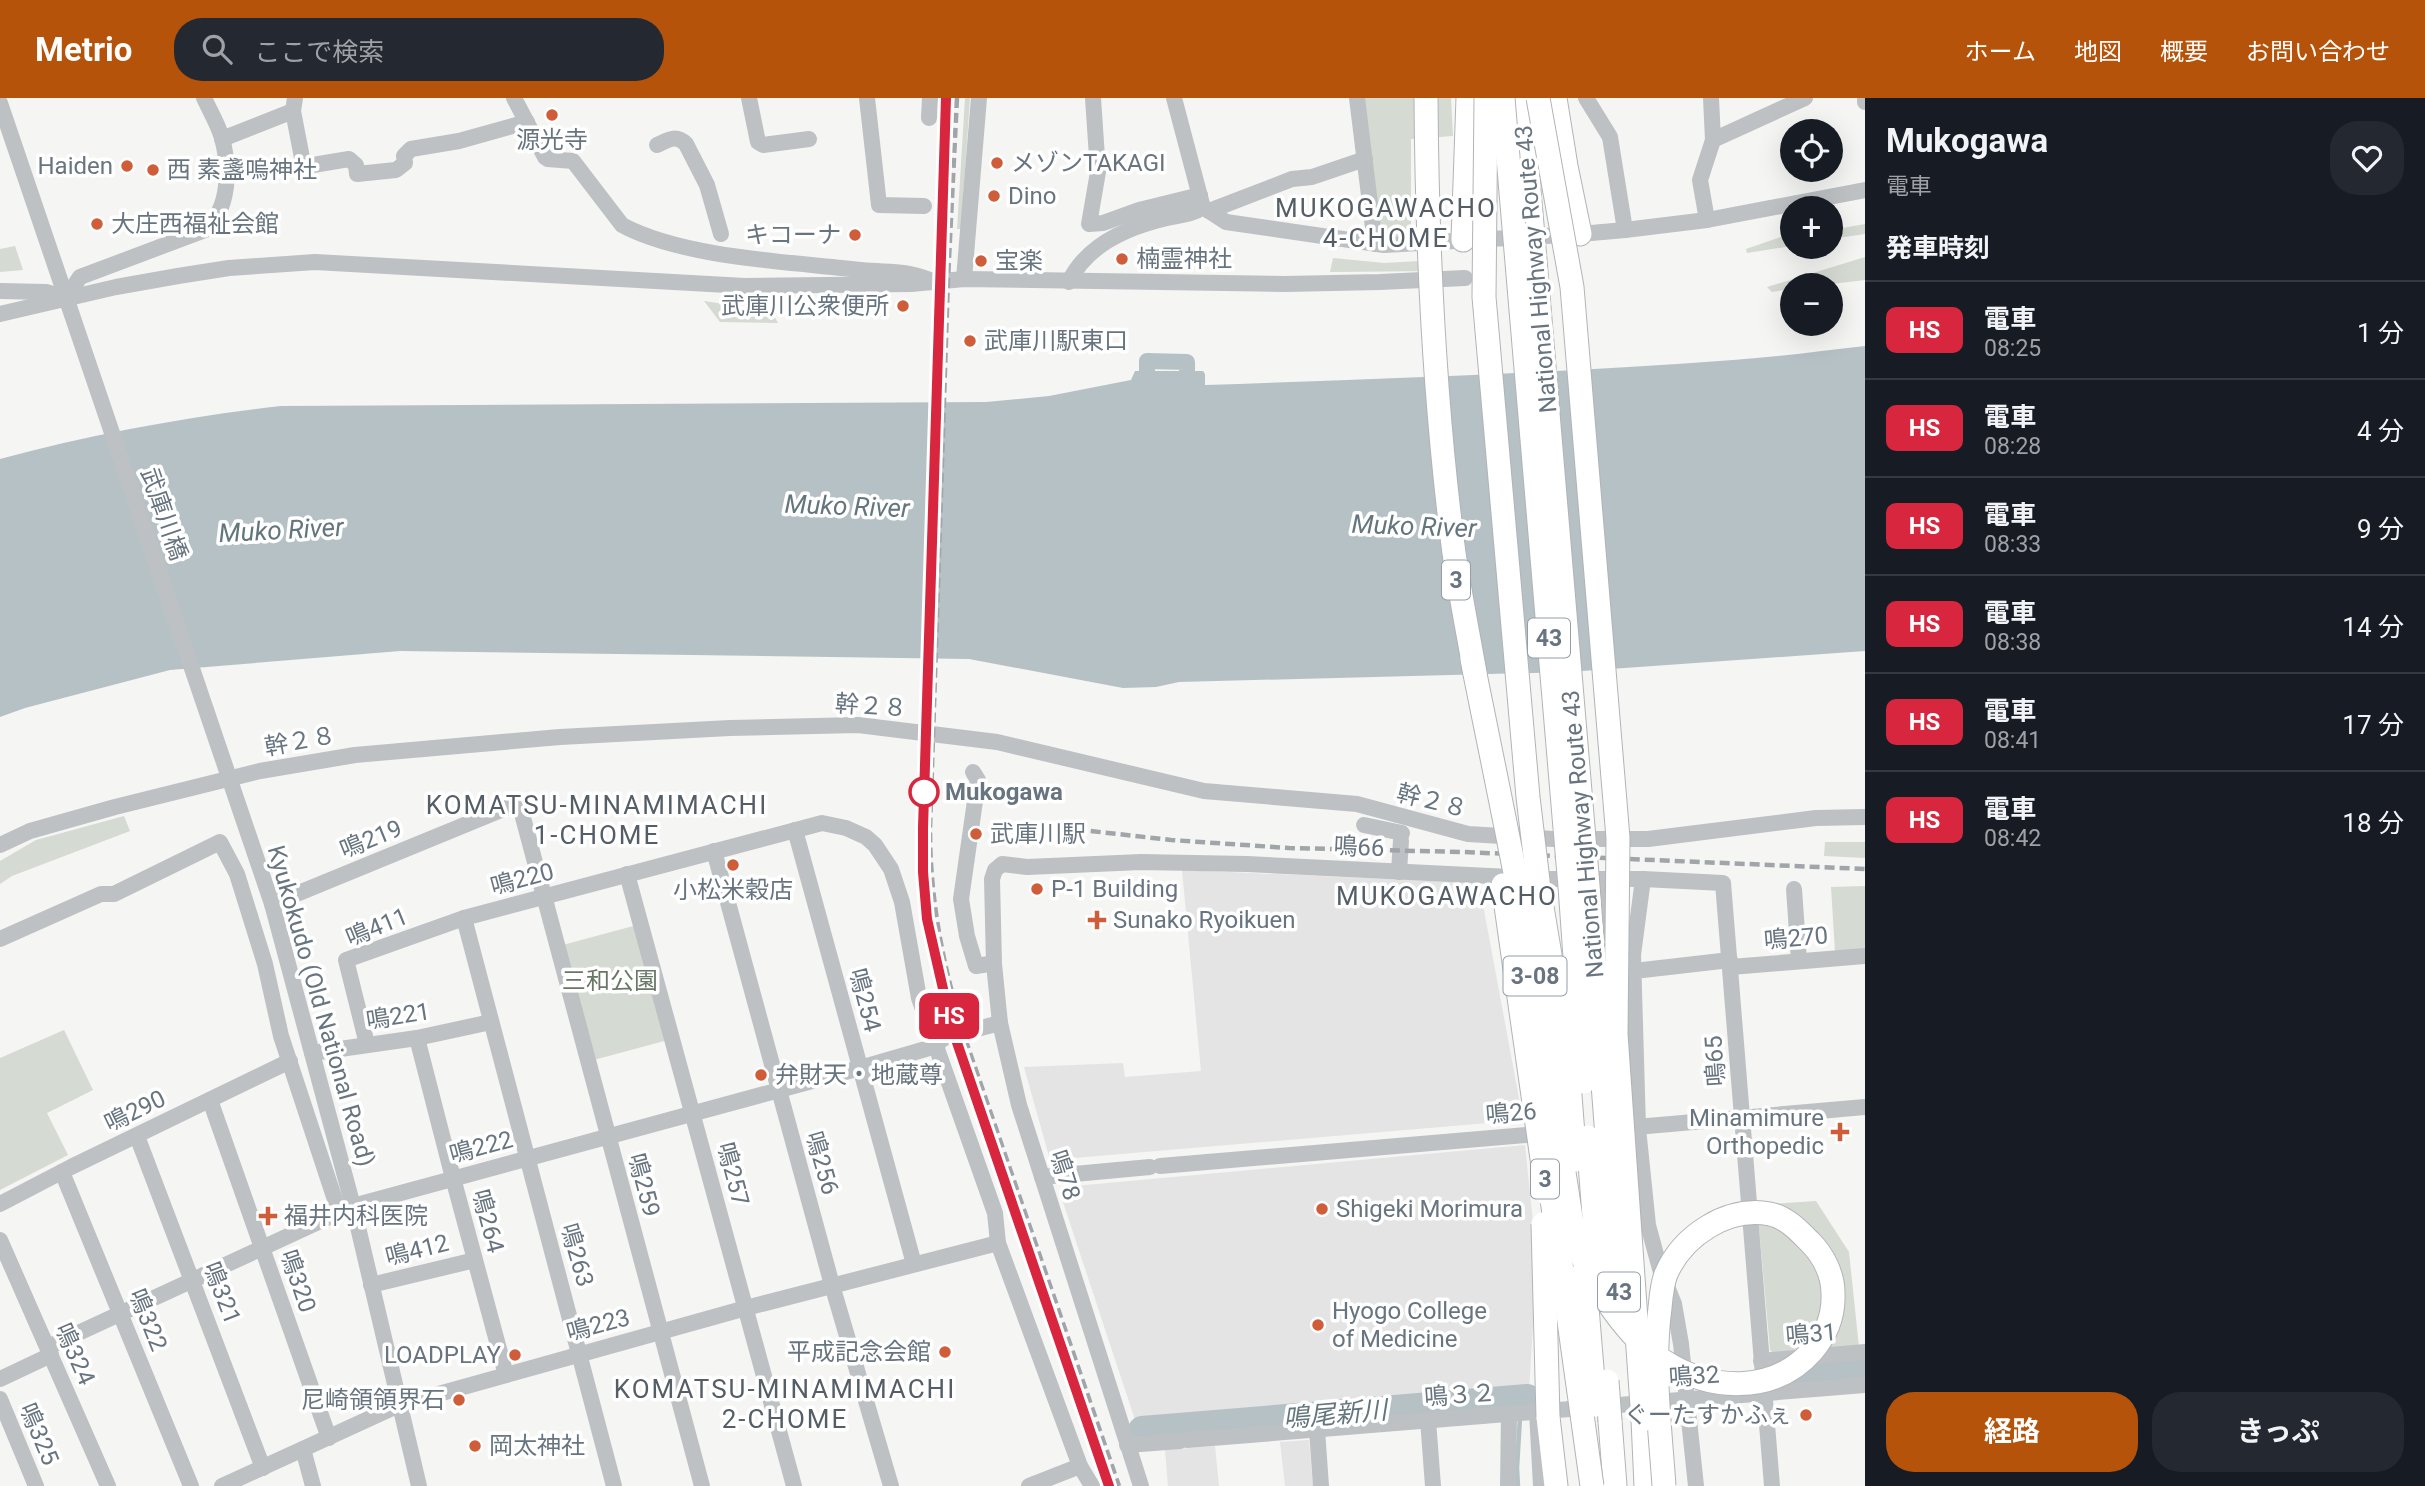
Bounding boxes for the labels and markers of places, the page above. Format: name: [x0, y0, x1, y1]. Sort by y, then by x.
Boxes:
marker: 源光寺: [544, 107, 560, 123]
place label: 源光寺: [516, 126, 588, 154]
place label: メゾンTAKAGI: [1011, 149, 1166, 177]
place label: Haiden: [37, 152, 113, 180]
marker: メゾンTAKAGI: [989, 155, 1005, 171]
place label: 西 素盞嗚神社: [167, 156, 317, 184]
marker: Haiden: [119, 158, 135, 174]
marker: 西 素盞嗚神社: [145, 162, 161, 178]
place label: Dino: [1008, 182, 1057, 210]
marker: Dino: [986, 188, 1002, 204]
place label: 大庄西福祉会館: [111, 210, 279, 238]
marker: 大庄西福祉会館: [89, 216, 105, 232]
place label: キコーナ: [745, 221, 841, 249]
marker: キコーナ: [847, 227, 863, 243]
place label: 楠霊神社: [1136, 245, 1232, 273]
place label: 宝楽: [995, 247, 1043, 275]
marker: 楠霊神社: [1114, 251, 1130, 267]
marker: 宝楽: [973, 253, 989, 269]
place label: 武庫川公衆便所: [721, 292, 889, 320]
marker: 武庫川公衆便所: [895, 298, 911, 314]
place label: 武庫川駅東口: [984, 327, 1128, 355]
marker: 武庫川駅東口: [962, 333, 978, 349]
marker: Mukogawa: [909, 777, 939, 807]
place label: Mukogawa: [945, 778, 1063, 806]
place label: 武庫川駅: [990, 820, 1086, 848]
marker: 武庫川駅: [968, 826, 984, 842]
marker: 小松米穀店: [725, 857, 741, 873]
place label: P-1 Building: [1051, 875, 1178, 903]
place label: 小松米穀店: [673, 876, 793, 904]
marker: P-1 Building: [1029, 881, 1045, 897]
place label: Sunako Ryoikuen: [1113, 906, 1295, 934]
marker: Sunako Ryoikuen: [1087, 910, 1107, 930]
place label: 弁財天・地蔵尊: [775, 1061, 943, 1089]
marker: 弁財天・地蔵尊: [753, 1067, 769, 1083]
place label: Minamimure Orthopedic: [1689, 1104, 1824, 1160]
marker: Minamimure Orthopedic: [1830, 1122, 1850, 1142]
place label: Shigeki Morimura: [1336, 1195, 1523, 1223]
marker: Shigeki Morimura: [1314, 1201, 1330, 1217]
place label: 福井内科医院: [284, 1202, 428, 1230]
marker: 福井内科医院: [258, 1206, 278, 1226]
place label: Hyogo College of Medicine: [1332, 1297, 1487, 1353]
marker: Hyogo College of Medicine: [1310, 1317, 1326, 1333]
place label: 平成記念会館: [787, 1338, 931, 1366]
place label: LOADPLAY: [384, 1341, 502, 1369]
marker: 平成記念会館: [937, 1344, 953, 1360]
marker: LOADPLAY: [507, 1347, 523, 1363]
place label: 尼崎領領界石: [301, 1386, 445, 1414]
marker: 尼崎領領界石: [451, 1392, 467, 1408]
place label: ぐーたすかふぇ: [1624, 1401, 1792, 1429]
marker: ぐーたすかふぇ: [1798, 1407, 1814, 1423]
place label: 岡太神社: [489, 1432, 585, 1460]
marker: 岡太神社: [467, 1438, 483, 1454]

